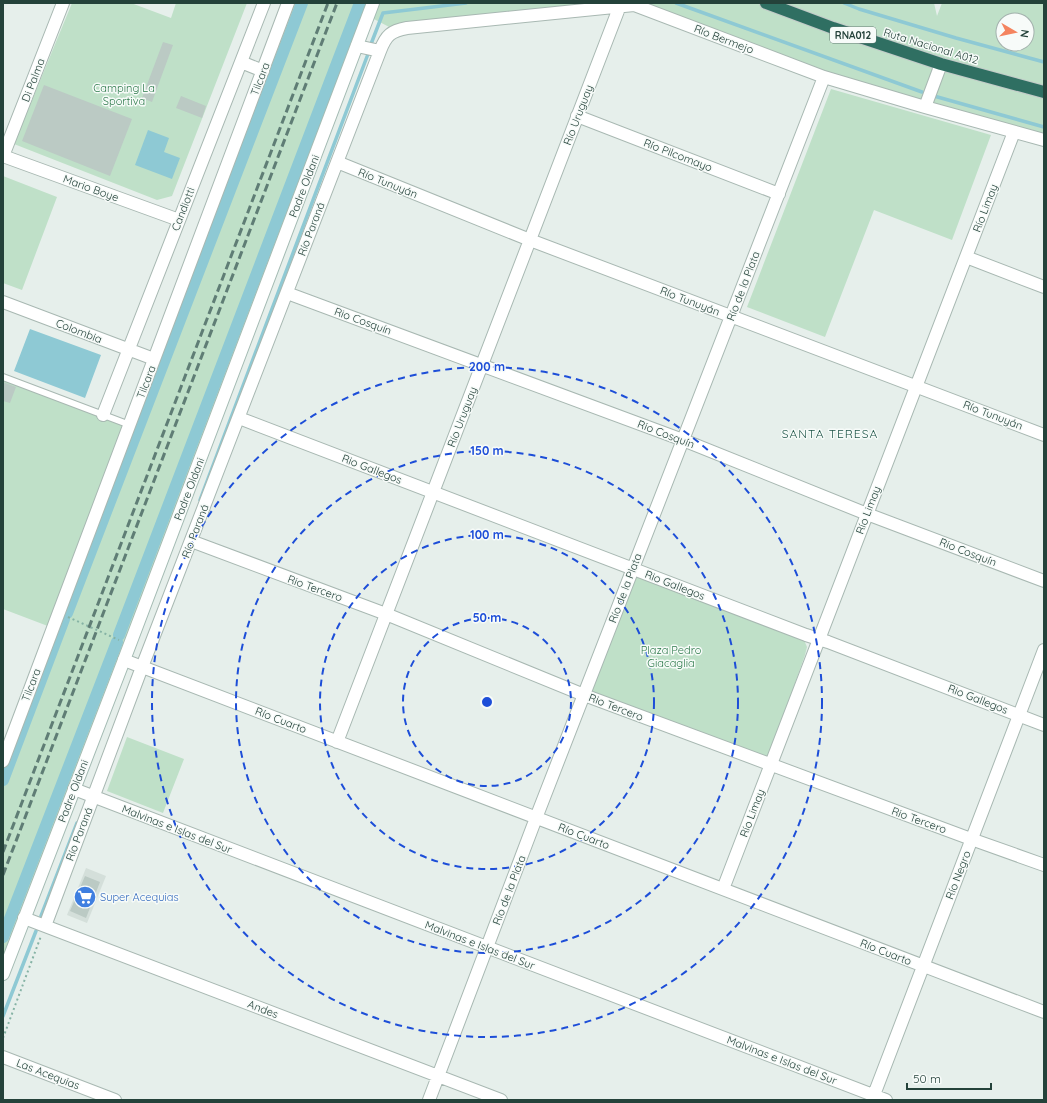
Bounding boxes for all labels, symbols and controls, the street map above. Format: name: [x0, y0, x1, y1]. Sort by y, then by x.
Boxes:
north arrow: [995, 12, 1035, 52]
street label: Río Bermejo: [692, 21, 756, 57]
street label: Ruta Nacional A012: [882, 25, 980, 67]
road number: RNA012: [830, 27, 876, 43]
text: N: [1017, 28, 1032, 39]
street label: Di Palma: [18, 56, 48, 104]
street label: Tilcara: [247, 60, 273, 98]
park label: Camping La Sportiva: [93, 81, 155, 108]
street label: Río Uruguay: [560, 83, 596, 147]
street label: Río Pilcomayo: [642, 135, 715, 175]
street label: Padre Oldani: [286, 153, 322, 219]
street label: Río Tunuyán: [356, 165, 420, 201]
street label: Mario Boye: [61, 171, 121, 205]
street label: Río Limay: [969, 182, 1001, 234]
street label: Candiotti: [168, 185, 198, 233]
street label: Río Paraná: [294, 200, 328, 258]
street label: Río de la Plata: [723, 249, 763, 323]
street label: Río Tunuyán: [658, 283, 722, 319]
street label: Rio Cosquín: [332, 304, 394, 338]
street label: Colombia: [54, 316, 104, 346]
text: 200 m: [469, 359, 505, 374]
street label: Tilcara: [133, 363, 159, 401]
street label: Río Uruguay: [444, 385, 480, 449]
street label: Río Tunuyán: [961, 397, 1025, 433]
street label: Rio Cosquín: [635, 417, 697, 451]
district label: SANTA TERESA: [782, 426, 878, 441]
text: 150 m: [470, 443, 504, 458]
street label: Rio Gallegos: [340, 451, 404, 487]
street label: Padre Oldani: [171, 456, 207, 522]
street label: Río Limay: [852, 484, 884, 536]
street label: Río Paraná: [178, 502, 212, 560]
text: 100 m: [470, 527, 504, 542]
street label: Rio Cosquín: [937, 535, 999, 569]
street label: Río de la Plata: [605, 551, 645, 625]
street label: Rio Gallegos: [643, 567, 707, 603]
street label: Rio Tercero: [286, 572, 345, 605]
text: 50 m: [473, 610, 501, 625]
park label: Plaza Pedro Giacaglia: [641, 643, 702, 670]
street label: Tilcara: [18, 666, 44, 704]
street label: Rio Gallegos: [946, 681, 1010, 717]
street label: Rio Tercero: [587, 690, 646, 724]
centre of rings: [480, 695, 494, 709]
street label: Río Cuarto: [253, 704, 309, 736]
street label: Padre Oldani: [55, 758, 91, 824]
street label: Río Limay: [736, 787, 768, 839]
street label: Malvinas e Islas del Sur: [120, 802, 235, 857]
street label: Rio Tercero: [890, 804, 949, 837]
street label: Río Paraná: [62, 805, 96, 863]
street label: Río Cuarto: [556, 820, 612, 852]
street label: Río Negro: [942, 848, 974, 901]
street label: Río de la Plata: [489, 853, 529, 927]
supermarket icon: Super Acequias: [72, 884, 98, 910]
place label: Super Acequias: [100, 890, 179, 904]
street label: Malvinas e Islas del Sur: [423, 918, 538, 973]
street label: Río Cuarto: [858, 936, 914, 968]
street label: Andes: [246, 997, 280, 1021]
street label: Malvinas e Islas del Sur: [725, 1033, 840, 1088]
street label: Las Acequias: [14, 1055, 82, 1093]
scale bar: [907, 1065, 991, 1091]
text: 50 m: [913, 1071, 941, 1086]

